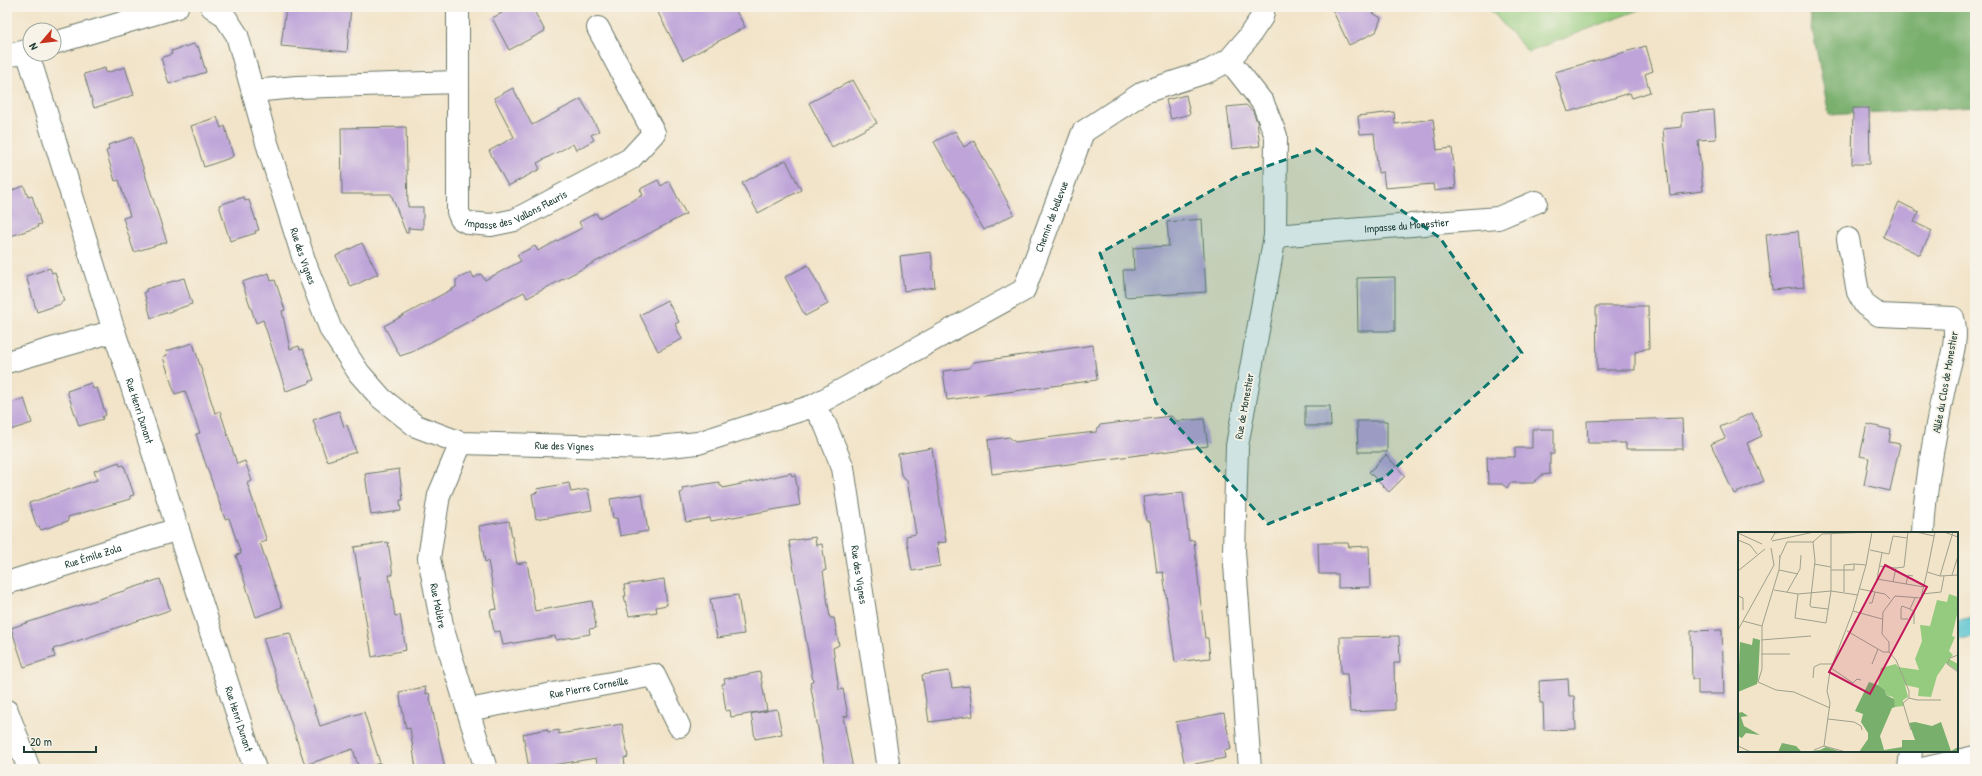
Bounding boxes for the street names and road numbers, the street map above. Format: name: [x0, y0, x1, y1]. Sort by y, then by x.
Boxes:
street label: Chemin de bellevue: [1032, 178, 1071, 254]
street label: Impasse des Vallons Fleuris: [462, 187, 569, 232]
street label: Impasse du Monestier: [1364, 215, 1450, 236]
street label: Rue des Vignes: [287, 226, 320, 286]
street label: Allée du Clos de Monestier: [1929, 329, 1961, 434]
street label: Rue de Monestier: [1231, 371, 1257, 440]
street label: Rue Henri Dunant: [123, 376, 157, 445]
street label: Rue des Vignes: [535, 438, 594, 454]
street label: Rue Émile Zola: [63, 540, 123, 571]
street label: Rue des Vignes: [848, 544, 871, 605]
street label: Rue Molière: [427, 582, 450, 630]
street label: Rue Pierre Corneille: [548, 673, 630, 701]
street label: Rue Henri Dunant: [222, 685, 256, 754]

